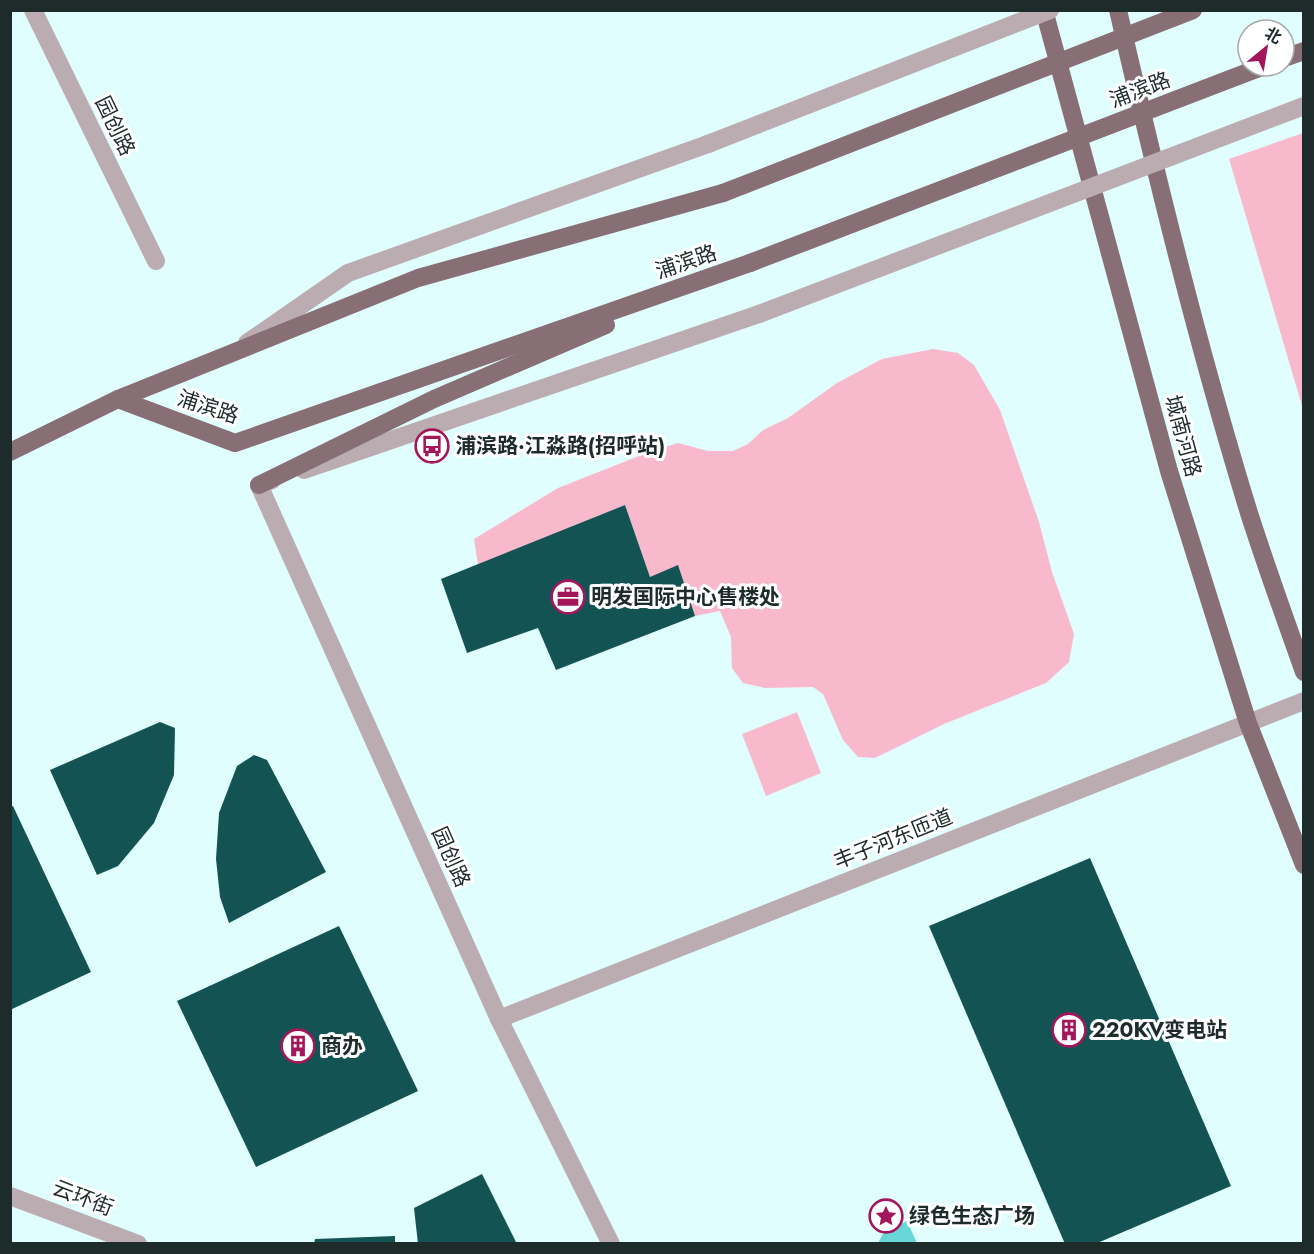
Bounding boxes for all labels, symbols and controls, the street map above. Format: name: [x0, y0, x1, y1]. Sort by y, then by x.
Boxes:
north arrow: [1236, 18, 1296, 78]
text: 北: [1261, 21, 1286, 49]
street label: 浦滨路: [1105, 65, 1175, 115]
street label: 园创路: [88, 91, 142, 161]
street label: 浦滨路: [651, 238, 721, 286]
street label: 浦滨路: [173, 383, 243, 431]
street label: 城南河路: [1158, 392, 1208, 480]
bus stop icon: 浦滨路·江淼路(招呼站): [414, 428, 450, 464]
place label: 浦滨路·江淼路(招呼站): [455, 431, 665, 461]
office icon: 明发国际中心售楼处: [550, 579, 586, 615]
place label: 明发国际中心售楼处: [591, 582, 780, 612]
street label: 丰子河东匝道: [829, 801, 957, 877]
street label: 园创路: [424, 822, 478, 892]
building icon: 220KV变电站: [1051, 1012, 1087, 1048]
place label: 220KV变电站: [1092, 1015, 1227, 1045]
building icon: 商办: [280, 1028, 316, 1064]
place label: 商办: [321, 1031, 363, 1061]
street label: 云环街: [48, 1173, 118, 1223]
place icon: 绿色生态广场: [868, 1198, 904, 1234]
place label: 绿色生态广场: [909, 1201, 1035, 1231]

